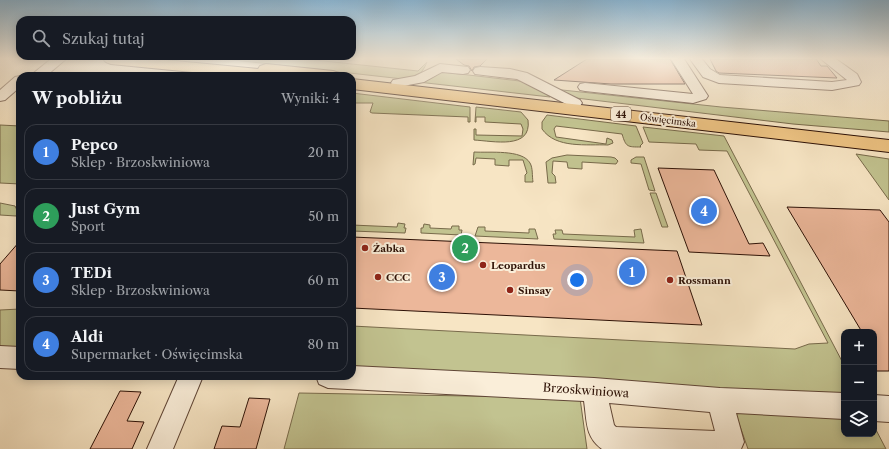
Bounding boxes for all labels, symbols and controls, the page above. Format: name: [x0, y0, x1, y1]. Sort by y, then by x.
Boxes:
search box: [16, 16, 356, 60]
icon: search: [30, 27, 52, 49]
text: Szukaj tutaj: [62, 29, 144, 48]
text: W pobliżu: [32, 88, 122, 108]
text: Wyniki: 4: [281, 90, 340, 106]
road number: 44: [611, 107, 631, 121]
street label: Oświęcimska: [639, 111, 697, 129]
text: Pepco: [71, 135, 118, 154]
text: 1: [43, 144, 49, 160]
text: 20 m: [308, 144, 339, 160]
text: Sklep · Brzoskwiniowa: [71, 154, 210, 170]
pin: 4: [691, 196, 717, 226]
text: Just Gym: [71, 199, 140, 218]
text: 2: [42, 208, 50, 224]
text: 50 m: [308, 208, 339, 224]
text: Sport: [71, 218, 105, 234]
pin: 2: [452, 233, 478, 263]
place label: Żabka: [373, 242, 405, 255]
marker: Żabka: [360, 243, 370, 253]
pin: 1: [619, 257, 645, 287]
place label: Leopardus: [491, 259, 546, 272]
marker: Leopardus: [478, 260, 488, 270]
pin: 3: [429, 262, 455, 292]
text: TEDi: [71, 263, 112, 282]
your location: [567, 270, 587, 290]
place label: CCC: [386, 271, 410, 284]
text: 3: [42, 272, 50, 288]
text: 60 m: [308, 272, 339, 288]
marker: CCC: [373, 272, 383, 282]
place label: Rossmann: [678, 274, 731, 287]
marker: Rossmann: [665, 275, 675, 285]
text: Sklep · Brzoskwiniowa: [71, 282, 210, 298]
place label: Sinsay: [518, 284, 552, 297]
marker: Sinsay: [505, 285, 515, 295]
text: Aldi: [71, 327, 103, 346]
map controls: [841, 329, 877, 437]
button: +: [841, 329, 877, 365]
text: 4: [42, 336, 50, 352]
text: 80 m: [307, 336, 339, 352]
text: Supermarket · Oświęcimska: [71, 346, 243, 362]
button: −: [841, 365, 877, 401]
street label: Brzoskwiniowa: [542, 380, 630, 401]
button: layers: [841, 401, 877, 437]

